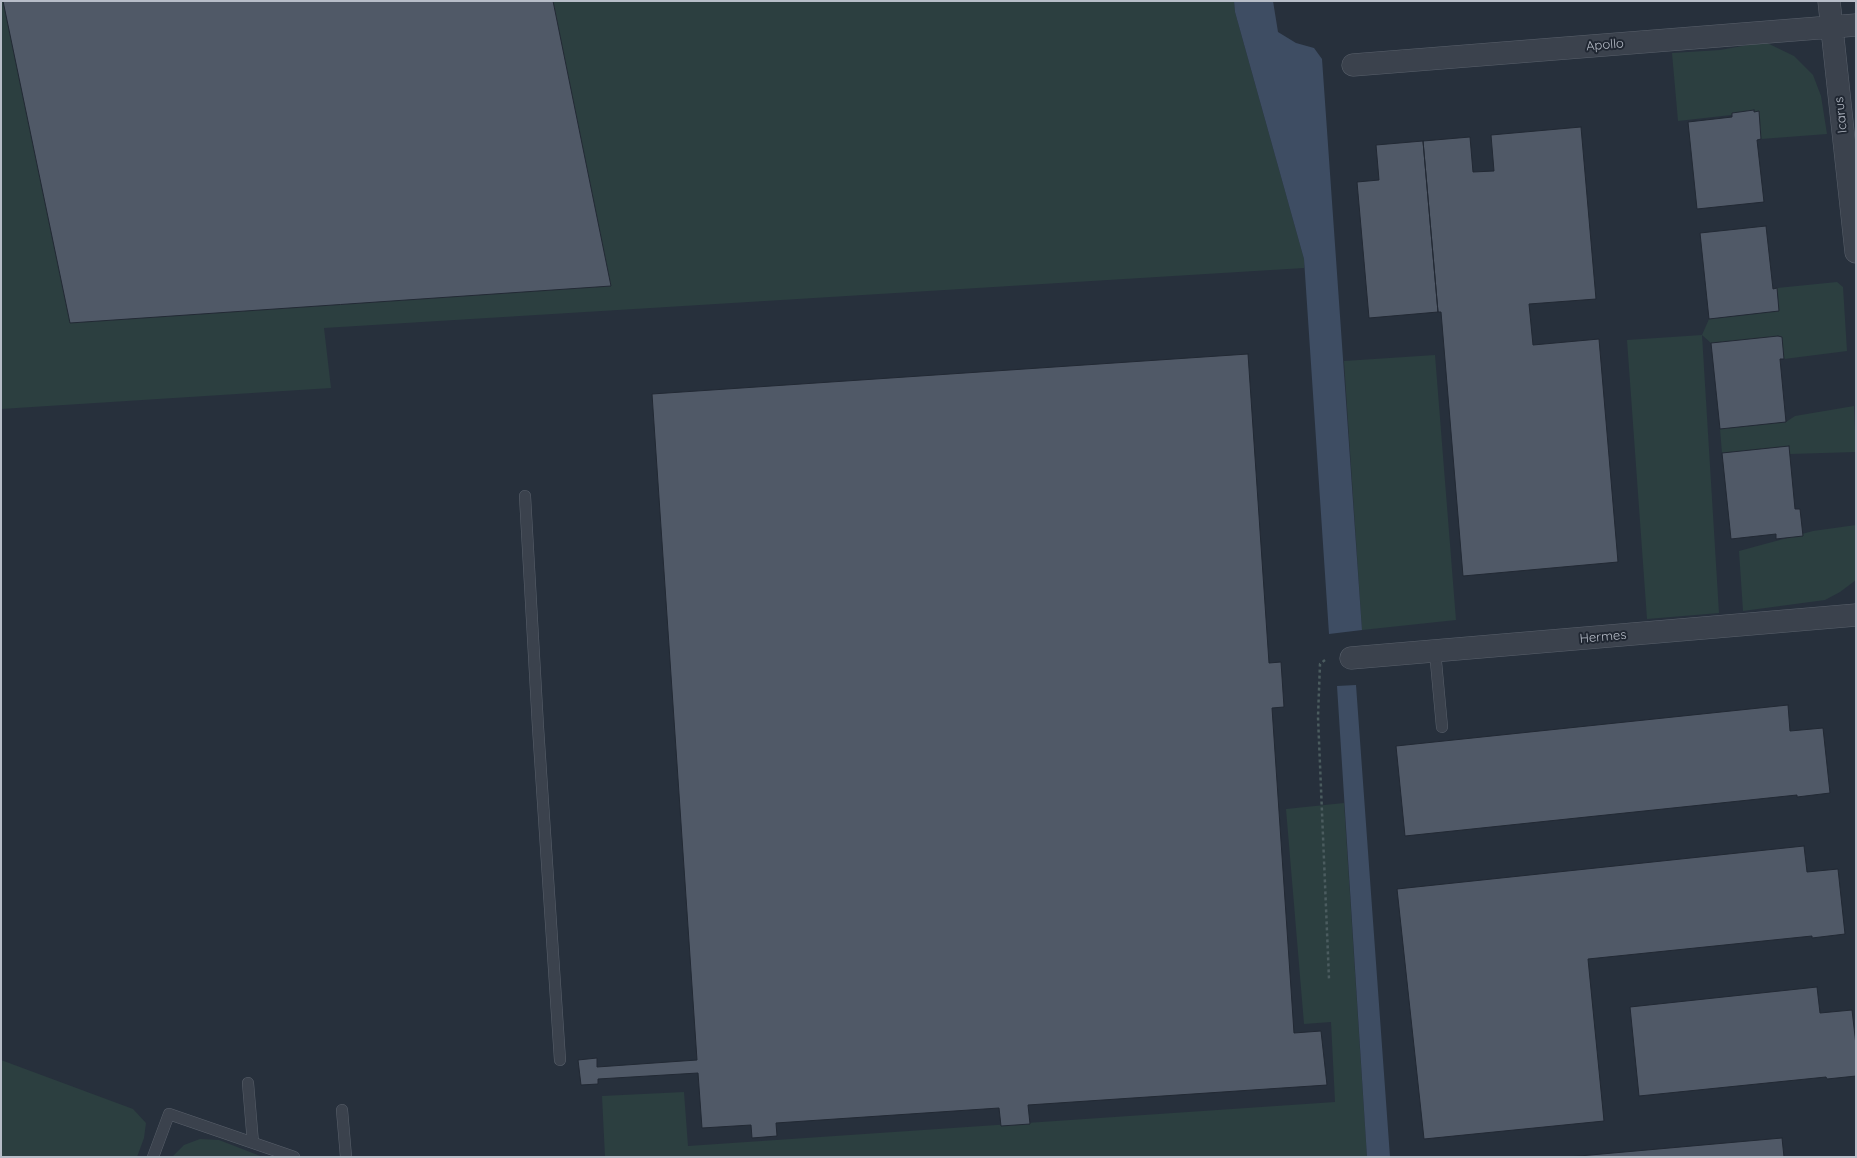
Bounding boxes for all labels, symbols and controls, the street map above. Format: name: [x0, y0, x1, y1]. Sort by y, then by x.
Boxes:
street label: Apollo: [1585, 36, 1625, 54]
street label: Icarus: [1831, 96, 1851, 134]
street label: Hermes: [1579, 627, 1627, 647]

